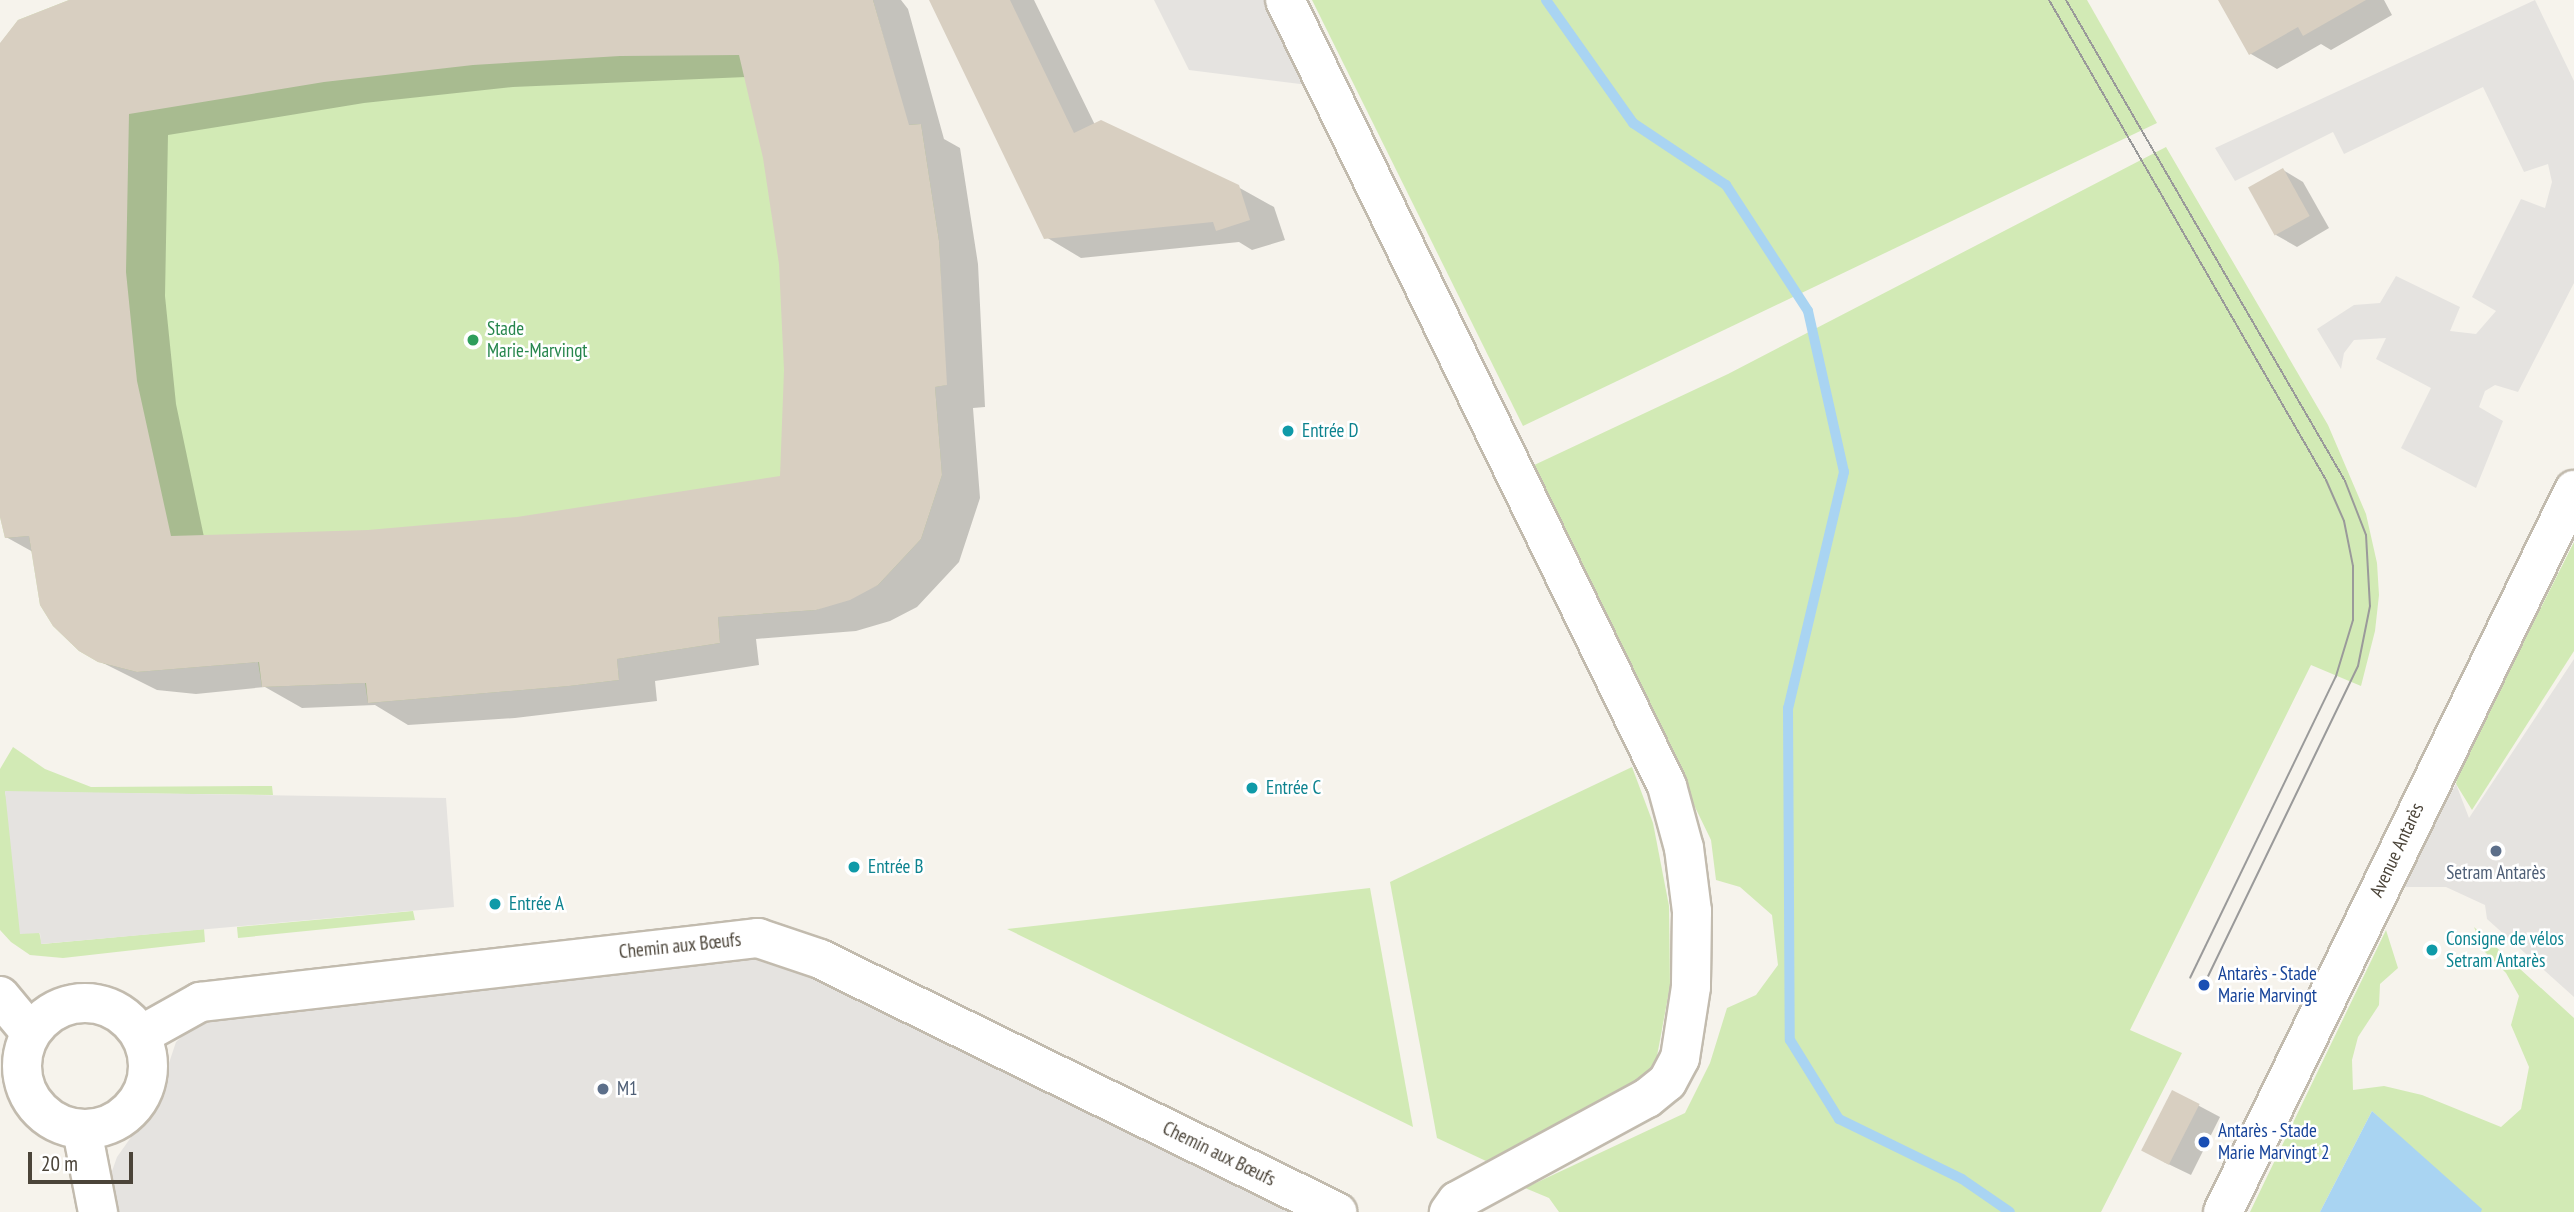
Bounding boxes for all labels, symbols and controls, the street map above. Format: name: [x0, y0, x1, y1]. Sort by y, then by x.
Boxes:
place label: Stade Marie-Marvingt: [487, 318, 588, 362]
marker: Stade Marie-Marvingt: [465, 332, 481, 348]
place label: Entrée D: [1302, 420, 1358, 442]
marker: Entrée D: [1280, 423, 1296, 439]
place label: Entrée C: [1266, 777, 1321, 799]
marker: Entrée C: [1244, 780, 1260, 796]
street label: Avenue Antarès: [2365, 799, 2429, 901]
marker: Setram Antarès: [2488, 843, 2504, 859]
place label: Entrée B: [868, 856, 923, 878]
marker: Entrée B: [846, 859, 862, 875]
place label: Setram Antarès: [2446, 862, 2546, 884]
place label: Entrée A: [509, 893, 564, 915]
marker: Entrée A: [487, 896, 503, 912]
street label: Chemin aux Bœufs: [618, 928, 742, 964]
place label: Consigne de vélos Setram Antarès: [2446, 928, 2564, 972]
marker: Consigne de vélos Setram Antarès: [2424, 942, 2440, 958]
place label: Antarès - Stade Marie Marvingt: [2218, 963, 2318, 1007]
marker: Antarès - Stade Marie Marvingt: [2196, 977, 2212, 993]
place label: M1: [617, 1078, 638, 1100]
marker: M1: [595, 1081, 611, 1097]
street label: Chemin aux Bœufs: [1159, 1117, 1279, 1191]
place label: Antarès - Stade Marie Marvingt 2: [2218, 1120, 2330, 1164]
marker: Antarès - Stade Marie Marvingt 2: [2196, 1134, 2212, 1150]
scale bar: [32, 1138, 136, 1182]
text: 20 m: [41, 1150, 78, 1177]

